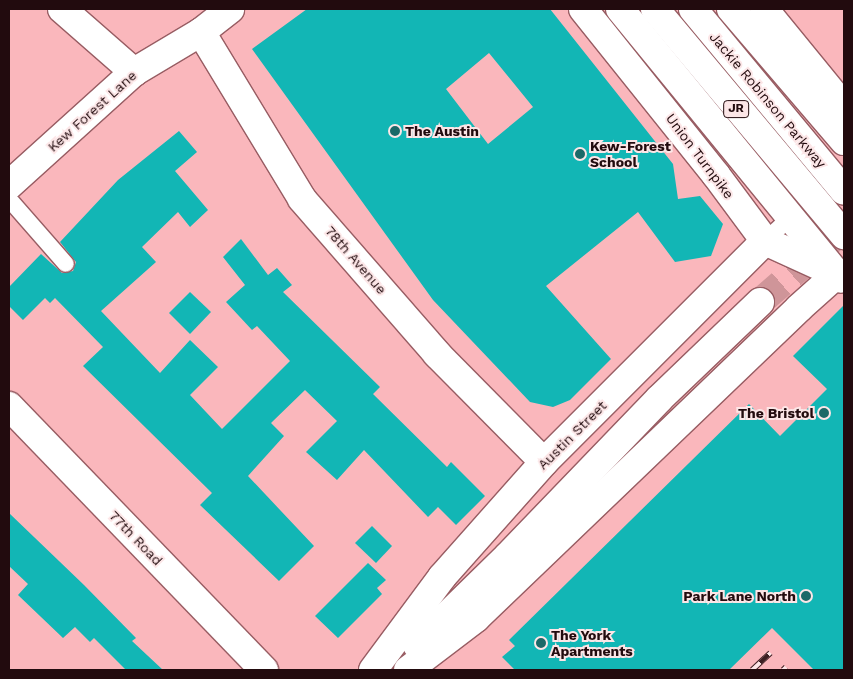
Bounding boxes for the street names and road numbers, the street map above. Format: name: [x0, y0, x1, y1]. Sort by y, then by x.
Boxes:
street label: Jackie Robinson Parkway: [706, 29, 830, 171]
street label: Kew Forest Lane: [44, 67, 140, 155]
road number: JR: [722, 100, 750, 118]
street label: Union Turnpike: [662, 110, 738, 202]
street label: 78th Avenue: [322, 222, 390, 298]
street label: Austin Street: [534, 397, 610, 473]
street label: 77th Road: [106, 507, 166, 569]

